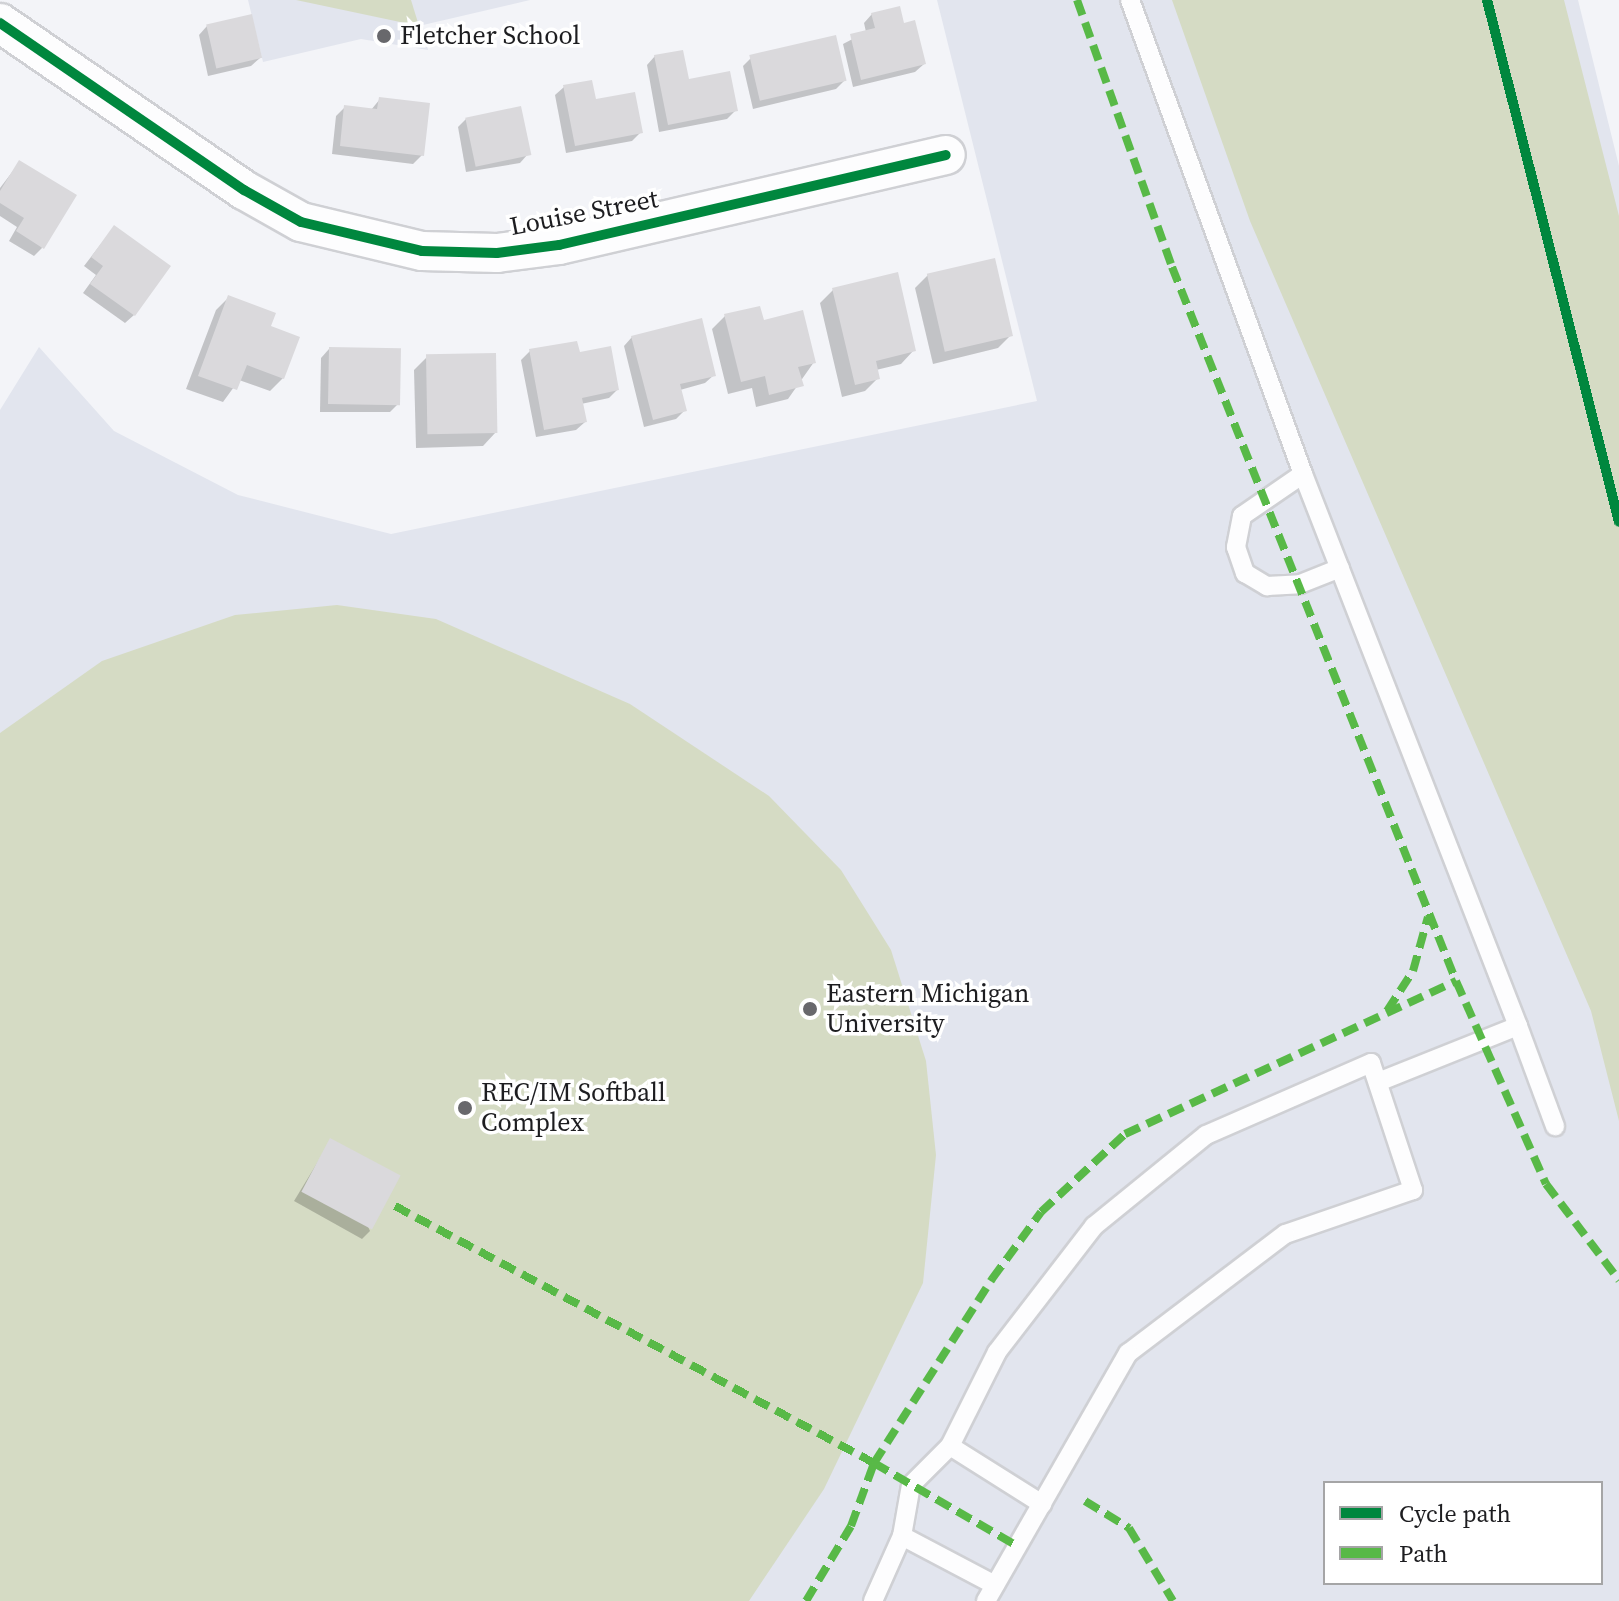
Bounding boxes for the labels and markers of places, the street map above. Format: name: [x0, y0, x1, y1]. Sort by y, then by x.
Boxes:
place label: Fletcher School: [400, 20, 580, 52]
marker: Fletcher School: [375, 27, 393, 45]
place label: Eastern Michigan University: [826, 978, 1030, 1040]
marker: Eastern Michigan University: [801, 1000, 819, 1018]
place label: REC/IM Softball Complex: [481, 1077, 666, 1138]
marker: REC/IM Softball Complex: [456, 1099, 474, 1117]

